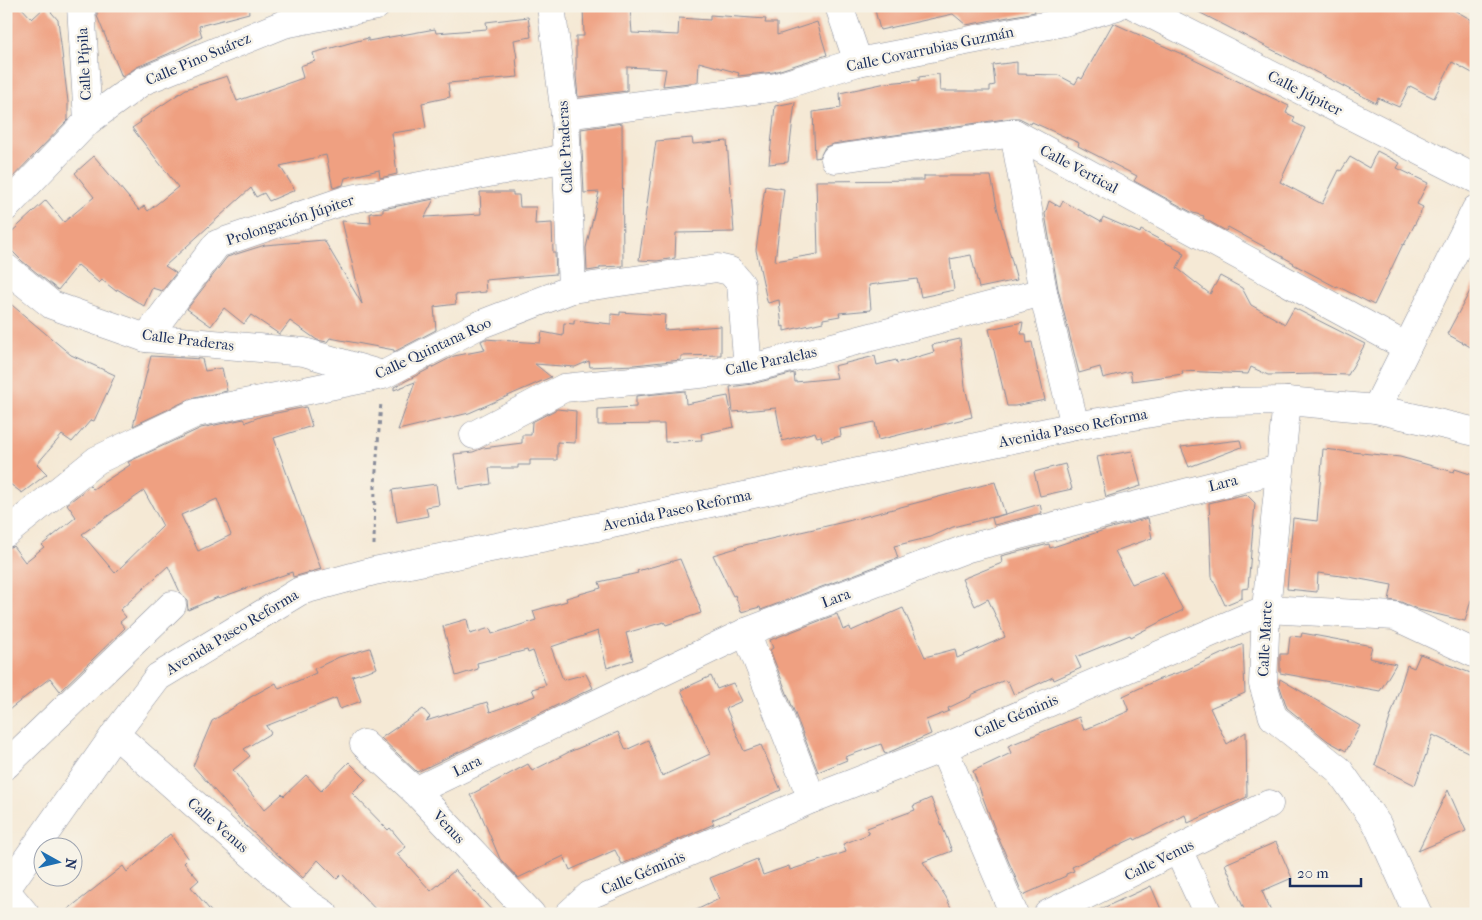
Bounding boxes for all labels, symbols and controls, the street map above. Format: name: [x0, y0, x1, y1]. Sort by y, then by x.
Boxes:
street label: Calle Covarrubias Guzmán: [845, 22, 1016, 76]
street label: Calle Pípila: [73, 26, 95, 101]
street label: Calle Pino Suárez: [143, 29, 254, 89]
street label: Calle Júpiter: [1265, 67, 1346, 120]
street label: Calle Praderas: [554, 100, 576, 194]
street label: Calle Vertical: [1037, 141, 1121, 197]
street label: Prolongación Júpiter: [224, 191, 357, 249]
street label: Calle Quintana Roo: [372, 313, 494, 383]
street label: Calle Praderas: [141, 325, 236, 355]
street label: Calle Paralelas: [724, 342, 819, 379]
street label: Avenida Paseo Reforma: [996, 405, 1150, 451]
street label: Lara: [1207, 470, 1240, 495]
street label: Avenida Paseo Reforma: [600, 485, 754, 535]
street label: Lara: [819, 584, 854, 612]
street label: Avenida Paseo Reforma: [162, 585, 302, 679]
street label: Calle Marte: [1254, 600, 1276, 677]
street label: Calle Géminis: [971, 690, 1061, 742]
street label: Lara: [450, 751, 485, 781]
street label: Calle Venus: [184, 794, 252, 857]
street label: Venus: [428, 806, 469, 848]
street label: Calle Venus: [1121, 835, 1197, 884]
north arrow: [32, 838, 82, 888]
street label: Calle Géminis: [598, 847, 688, 899]
scale bar: [1290, 855, 1361, 887]
text: N: [61, 857, 80, 871]
text: 20 m: [1297, 864, 1329, 882]

